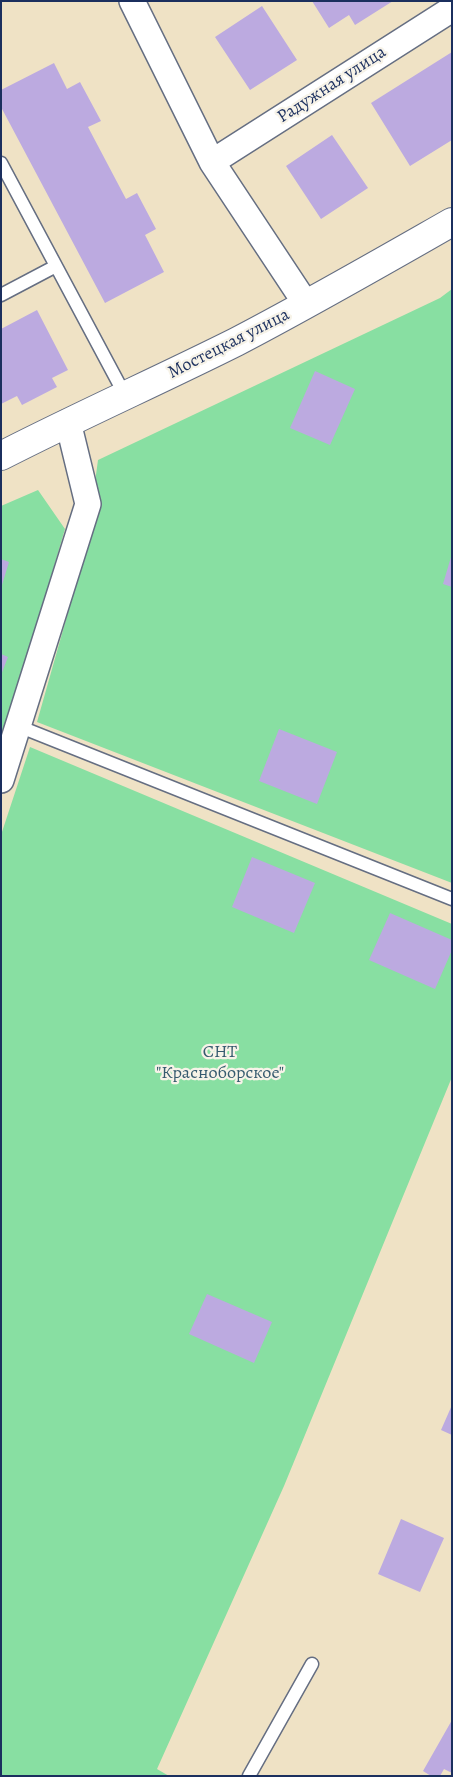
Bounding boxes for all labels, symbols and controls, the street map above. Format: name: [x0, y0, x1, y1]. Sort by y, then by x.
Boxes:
street label: Радужная улица: [274, 42, 390, 128]
street label: Мостецкая улица: [165, 304, 293, 384]
park label: СНТ "Красноборское": [156, 1042, 284, 1084]

